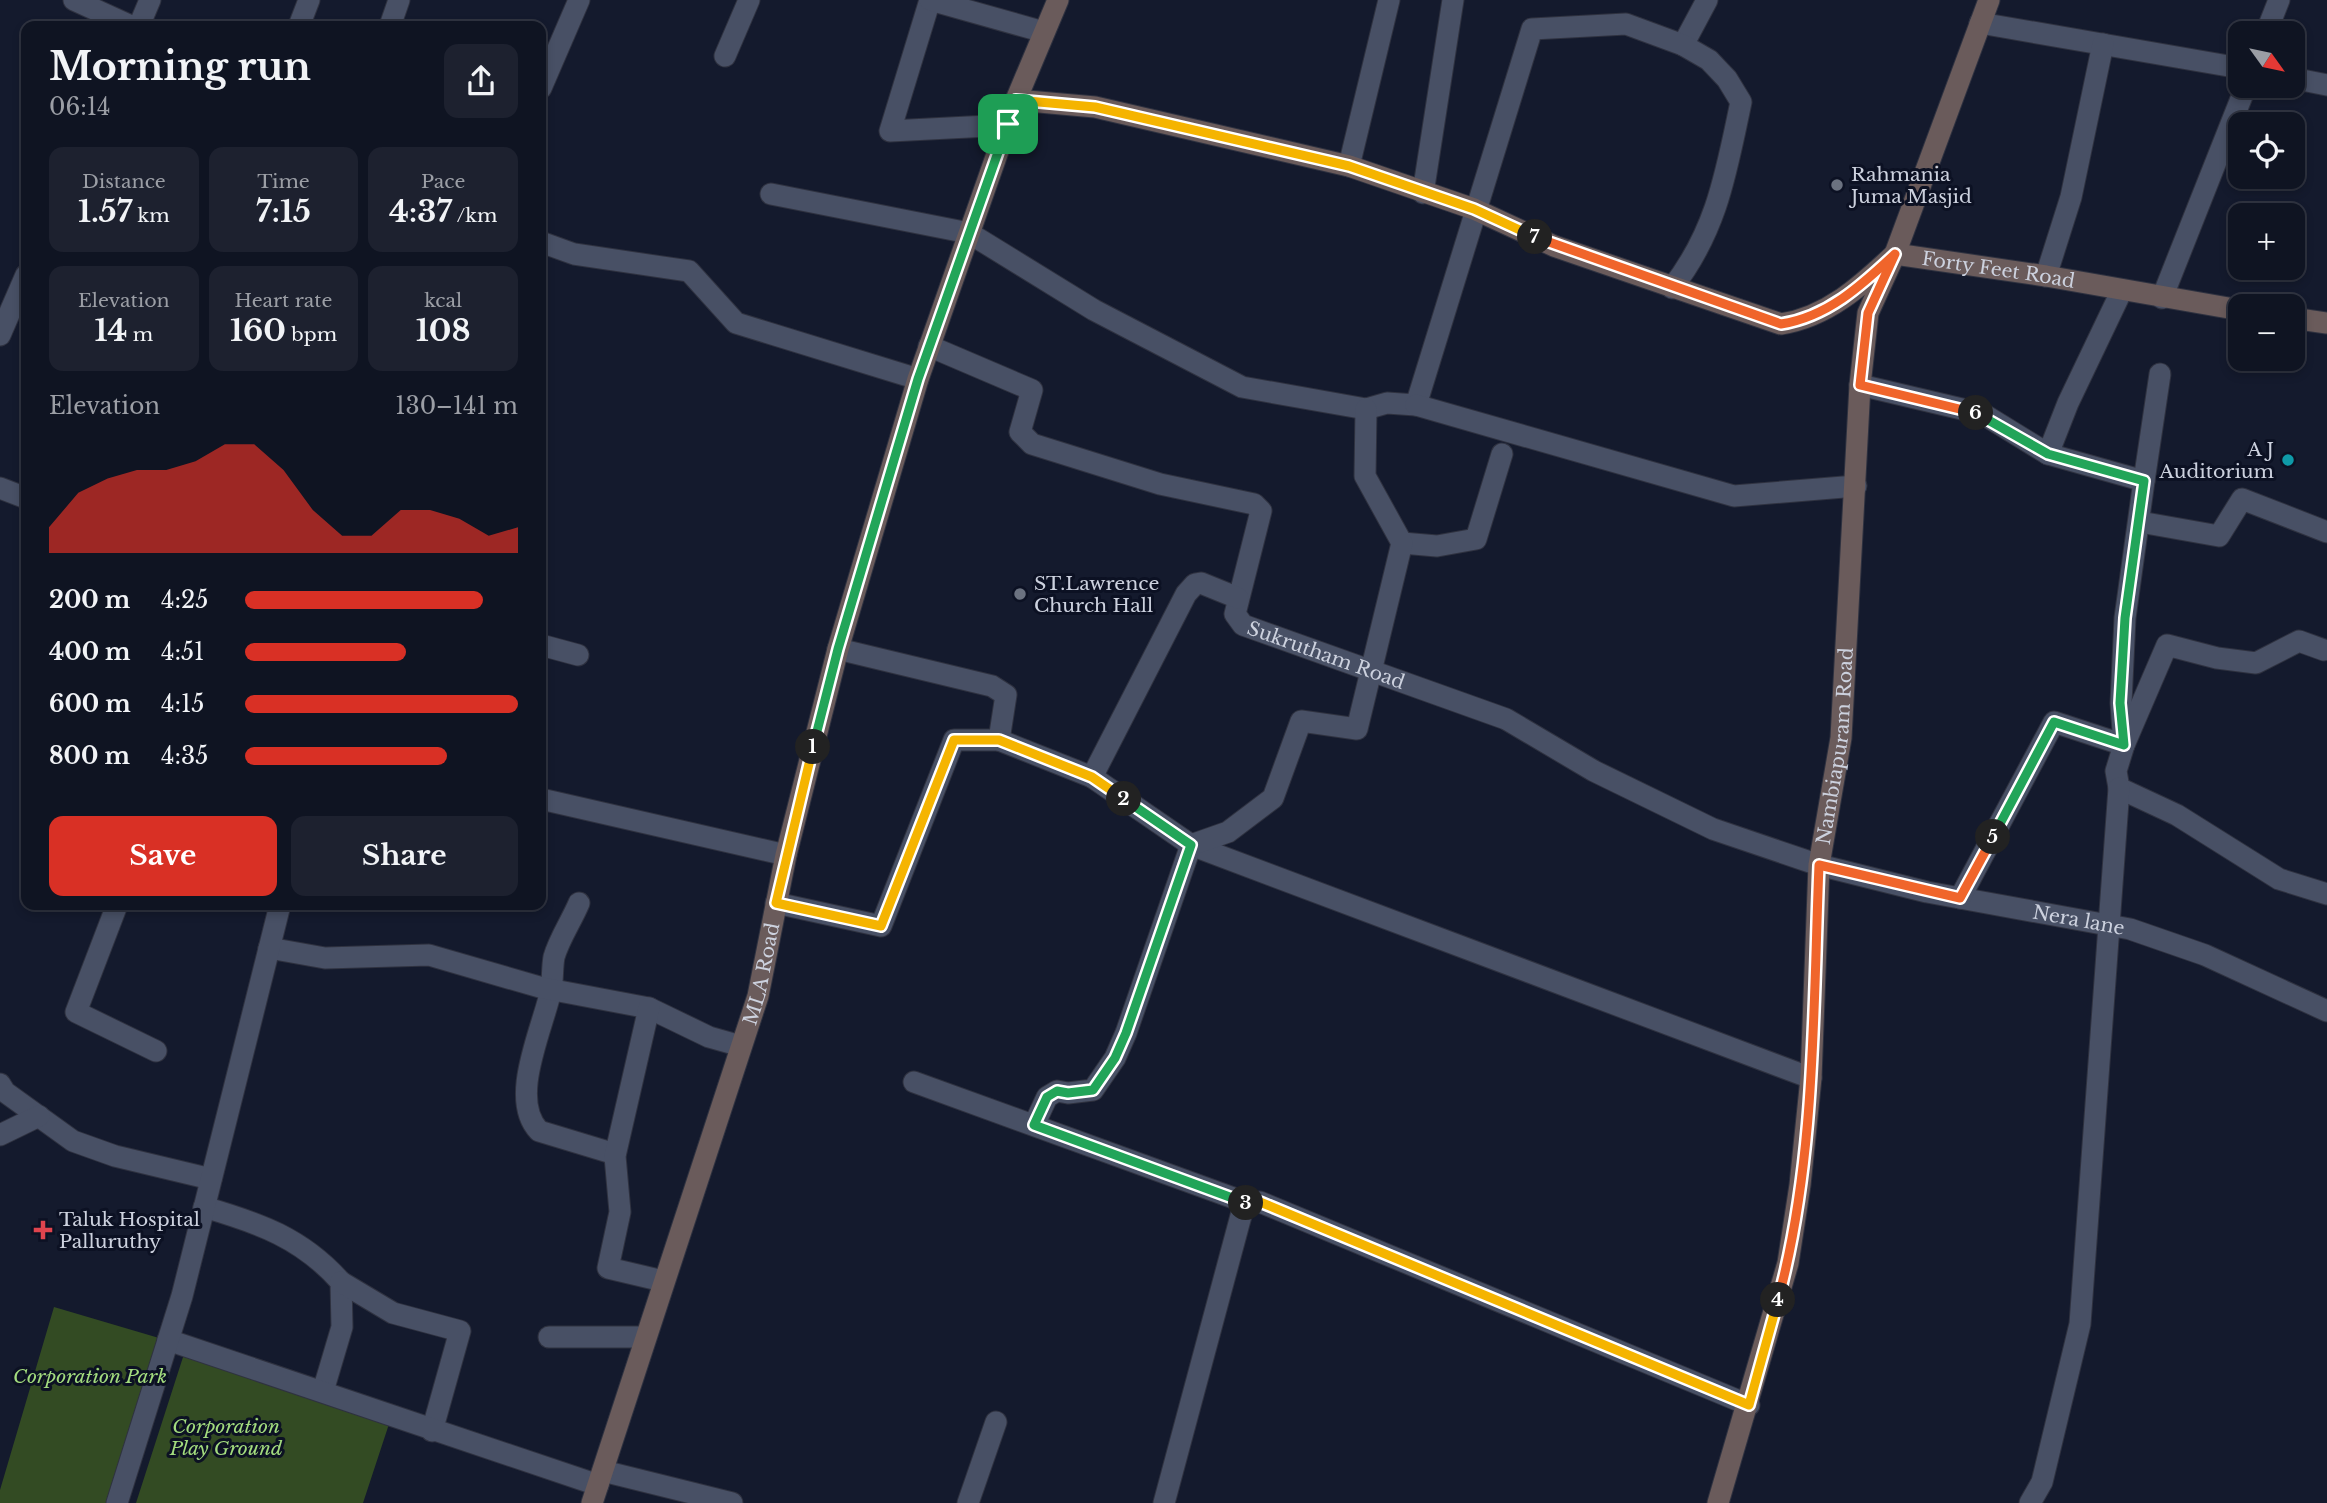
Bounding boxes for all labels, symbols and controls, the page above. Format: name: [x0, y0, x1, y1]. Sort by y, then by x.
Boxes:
north arrow: [2228, 21, 2305, 98]
map controls: [2228, 21, 2305, 371]
text: Morning run: [49, 43, 311, 90]
button: share: [444, 44, 518, 118]
text: 06:14: [49, 93, 110, 121]
pin: [978, 94, 1038, 154]
icon: arrive: [989, 105, 1027, 143]
button: locate: [2228, 112, 2305, 189]
place label: Rahmania Juma Masjid: [1848, 163, 1972, 208]
text: Distance: [82, 170, 166, 193]
text: Time: [257, 170, 310, 193]
text: Pace: [421, 170, 465, 193]
marker: Rahmania Juma Masjid: [1829, 177, 1845, 193]
text: 1.57: [78, 193, 132, 230]
text: 7:15: [256, 193, 311, 230]
text: 4:37: [389, 193, 452, 230]
button: +: [2228, 203, 2305, 280]
text: km: [132, 204, 170, 227]
text: /km: [452, 204, 497, 227]
pin: 7: [1518, 219, 1552, 254]
text: 7: [1530, 225, 1539, 248]
street label: Forty Feet Road: [1920, 247, 2077, 292]
text: Elevation: [78, 289, 170, 312]
text: Heart rate: [235, 289, 332, 312]
text: kcal: [424, 289, 462, 312]
button: −: [2228, 294, 2305, 371]
text: 14: [94, 312, 127, 349]
text: 160: [230, 312, 286, 349]
text: 108: [416, 312, 471, 349]
text: m: [127, 323, 153, 346]
text: bpm: [286, 323, 337, 346]
text: Elevation: [49, 392, 160, 420]
text: 130–141 m: [395, 392, 518, 420]
pin: 6: [1958, 396, 1994, 430]
text: 6: [1969, 401, 1982, 424]
place label: A J Auditorium: [2158, 438, 2274, 483]
marker: A J Auditorium: [2280, 452, 2296, 468]
place label: ST.Lawrence Church Hall: [1034, 572, 1159, 617]
text: 200 m: [49, 586, 130, 614]
text: 4:25: [161, 586, 208, 614]
marker: ST.Lawrence Church Hall: [1012, 586, 1028, 602]
street label: Sukrutham Road: [1244, 616, 1408, 694]
text: 400 m: [49, 638, 131, 666]
text: 4:51: [161, 638, 204, 666]
street label: Nambiapuram Road: [1811, 647, 1857, 846]
text: 600 m: [49, 690, 131, 718]
text: 4:15: [161, 690, 204, 718]
pin: 1: [796, 730, 830, 764]
text: 1: [808, 735, 817, 758]
text: 800 m: [49, 742, 130, 770]
text: 4:35: [161, 742, 208, 770]
pin: 2: [1106, 782, 1142, 816]
text: 2: [1117, 787, 1130, 810]
button: Save: [49, 816, 277, 896]
button: Share: [291, 816, 518, 896]
pin: 5: [1976, 820, 2010, 854]
text: 5: [1987, 825, 1998, 848]
street label: Nera lane: [2031, 900, 2127, 939]
street label: MLA Road: [738, 920, 784, 1028]
pin: 3: [1228, 1186, 1264, 1220]
text: 3: [1239, 1191, 1252, 1214]
place label: Taluk Hospital Palluruthy: [59, 1208, 200, 1253]
marker: Taluk Hospital Palluruthy: [33, 1220, 53, 1240]
pin: 4: [1760, 1282, 1796, 1318]
text: 4: [1771, 1288, 1784, 1311]
park label: Corporation Park: [13, 1365, 167, 1388]
park label: Corporation Play Ground: [169, 1415, 283, 1460]

